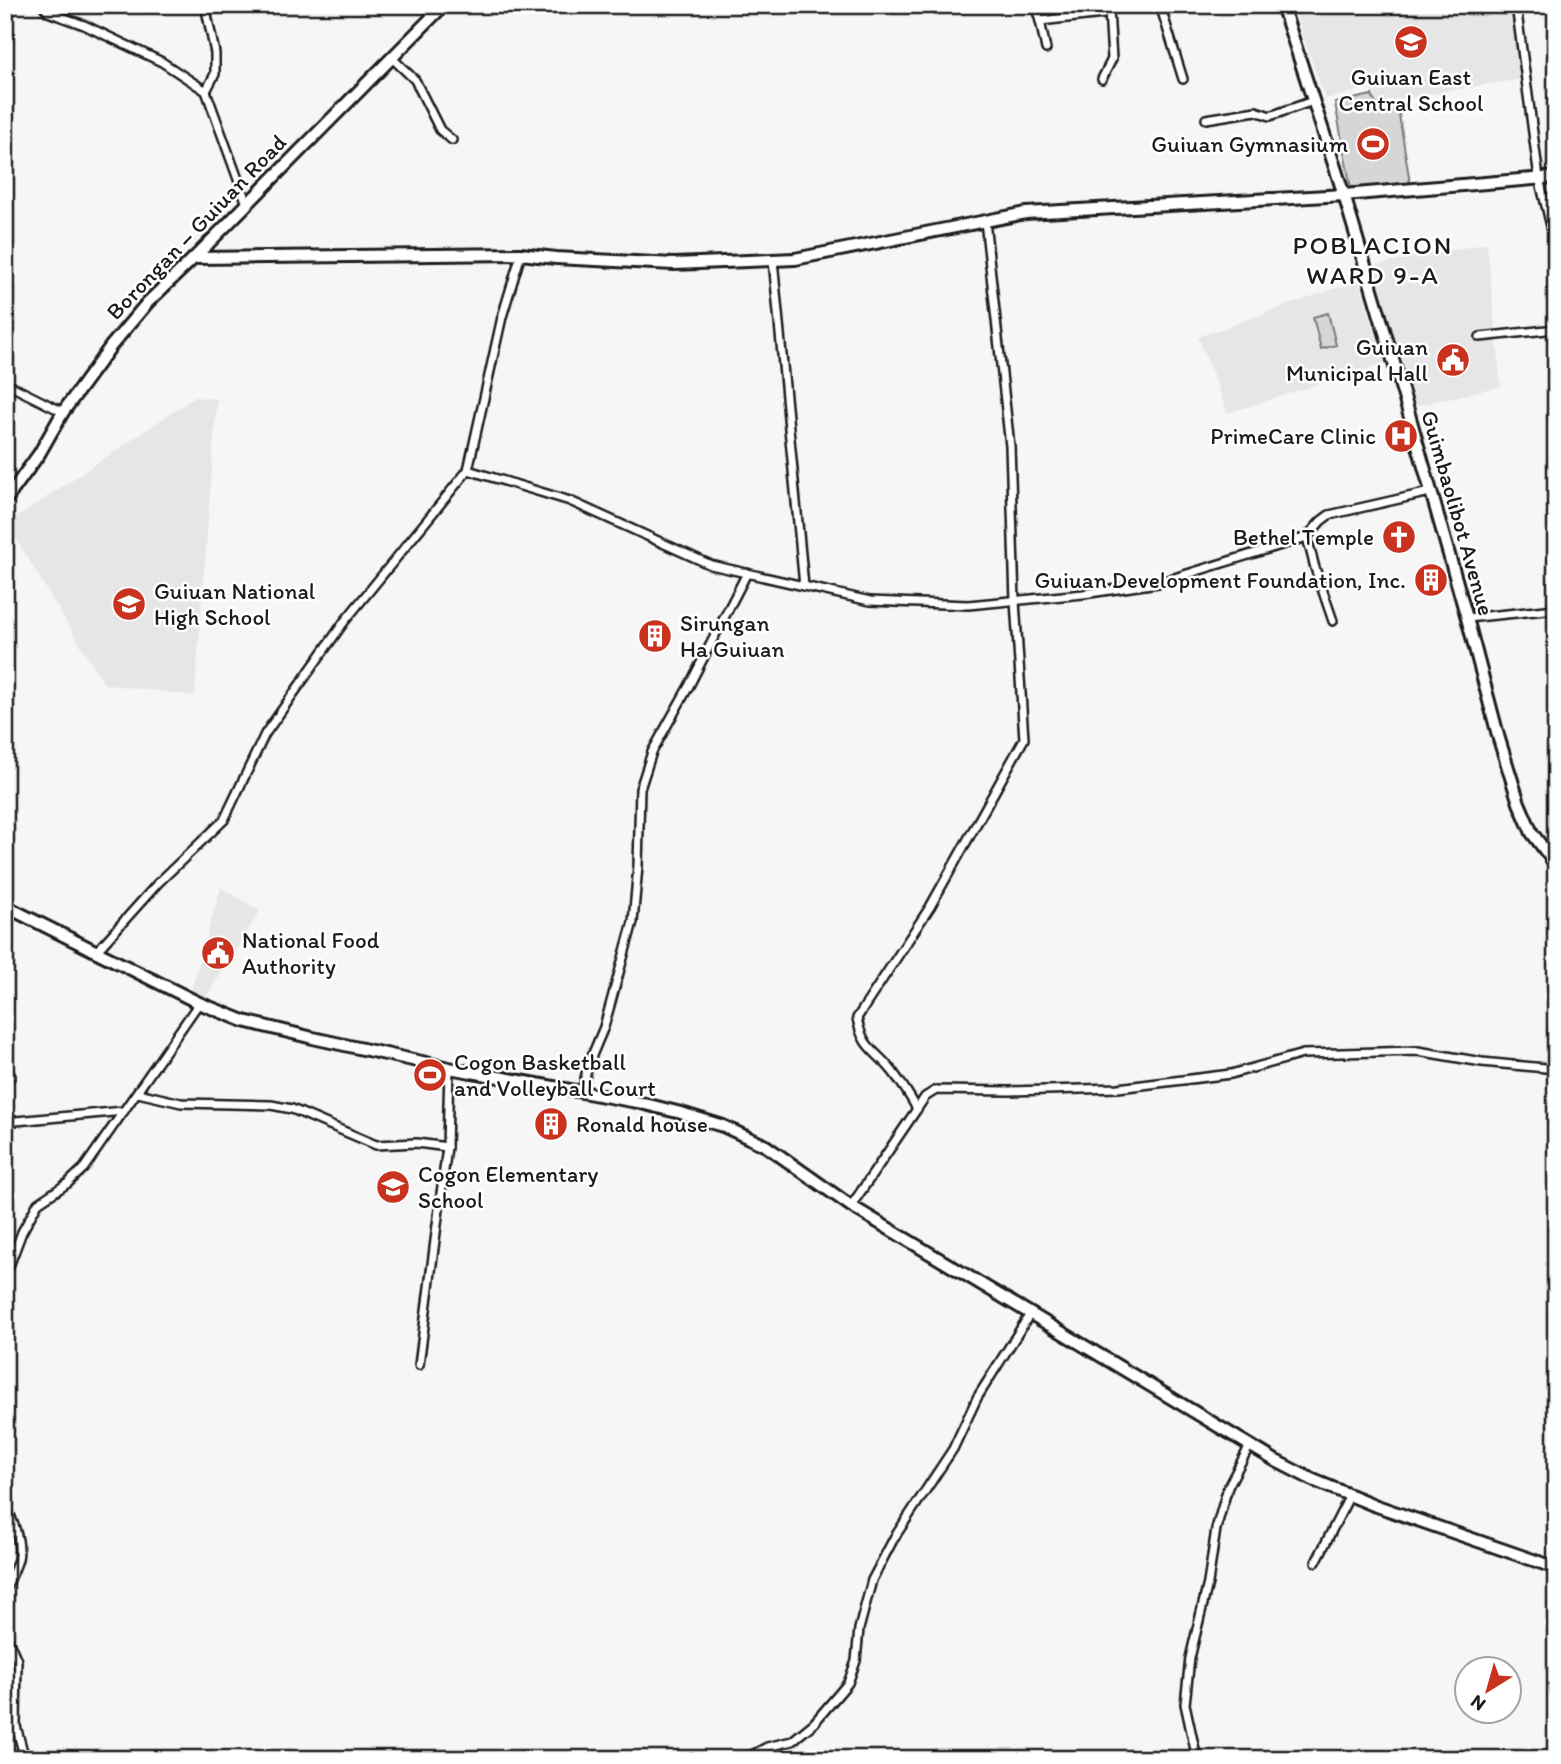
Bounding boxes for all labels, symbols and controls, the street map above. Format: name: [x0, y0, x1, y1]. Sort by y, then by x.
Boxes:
school or university icon: Guiuan East Central School: [1392, 23, 1430, 61]
place label: Guiuan East Central School: [1338, 63, 1484, 117]
sports icon: Guiuan Gymnasium: [1354, 125, 1392, 163]
street label: Borongan – Guiuan Road: [100, 128, 292, 326]
place label: Guiuan Gymnasium: [1151, 130, 1348, 158]
district label: POBLACION WARD 9-A: [1293, 229, 1453, 291]
place label: Guiuan Municipal Hall: [1286, 333, 1428, 387]
public building icon: Guiuan Municipal Hall: [1434, 341, 1472, 379]
street label: Guimbaolibot Avenue: [1415, 407, 1501, 619]
hospital icon: PrimeCare Clinic: [1382, 417, 1420, 455]
place label: PrimeCare Clinic: [1210, 422, 1376, 450]
church icon: Bethel Temple: [1380, 518, 1418, 556]
place label: Bethel Temple: [1233, 523, 1374, 551]
building icon: Guiuan Development Foundation, Inc.: [1412, 561, 1450, 599]
place label: Guiuan Development Foundation, Inc.: [1034, 566, 1406, 594]
place label: Guiuan National High School: [154, 577, 316, 631]
school or university icon: Guiuan National High School: [110, 585, 148, 623]
place label: Sirungan Ha Guiuan: [680, 609, 784, 663]
building icon: Sirungan Ha Guiuan: [636, 617, 674, 655]
place label: National Food Authority: [242, 926, 380, 980]
public building icon: National Food Authority: [199, 934, 237, 972]
place label: Cogon Basketball and Volleyball Court: [454, 1048, 656, 1102]
sports icon: Cogon Basketball and Volleyball Court: [411, 1056, 449, 1094]
building icon: Ronald house: [532, 1105, 570, 1143]
place label: Ronald house: [576, 1110, 708, 1138]
place label: Cogon Elementary School: [418, 1160, 598, 1214]
school or university icon: Cogon Elementary School: [374, 1168, 412, 1206]
north arrow: [1452, 1656, 1522, 1726]
text: N: [1466, 1690, 1490, 1716]

